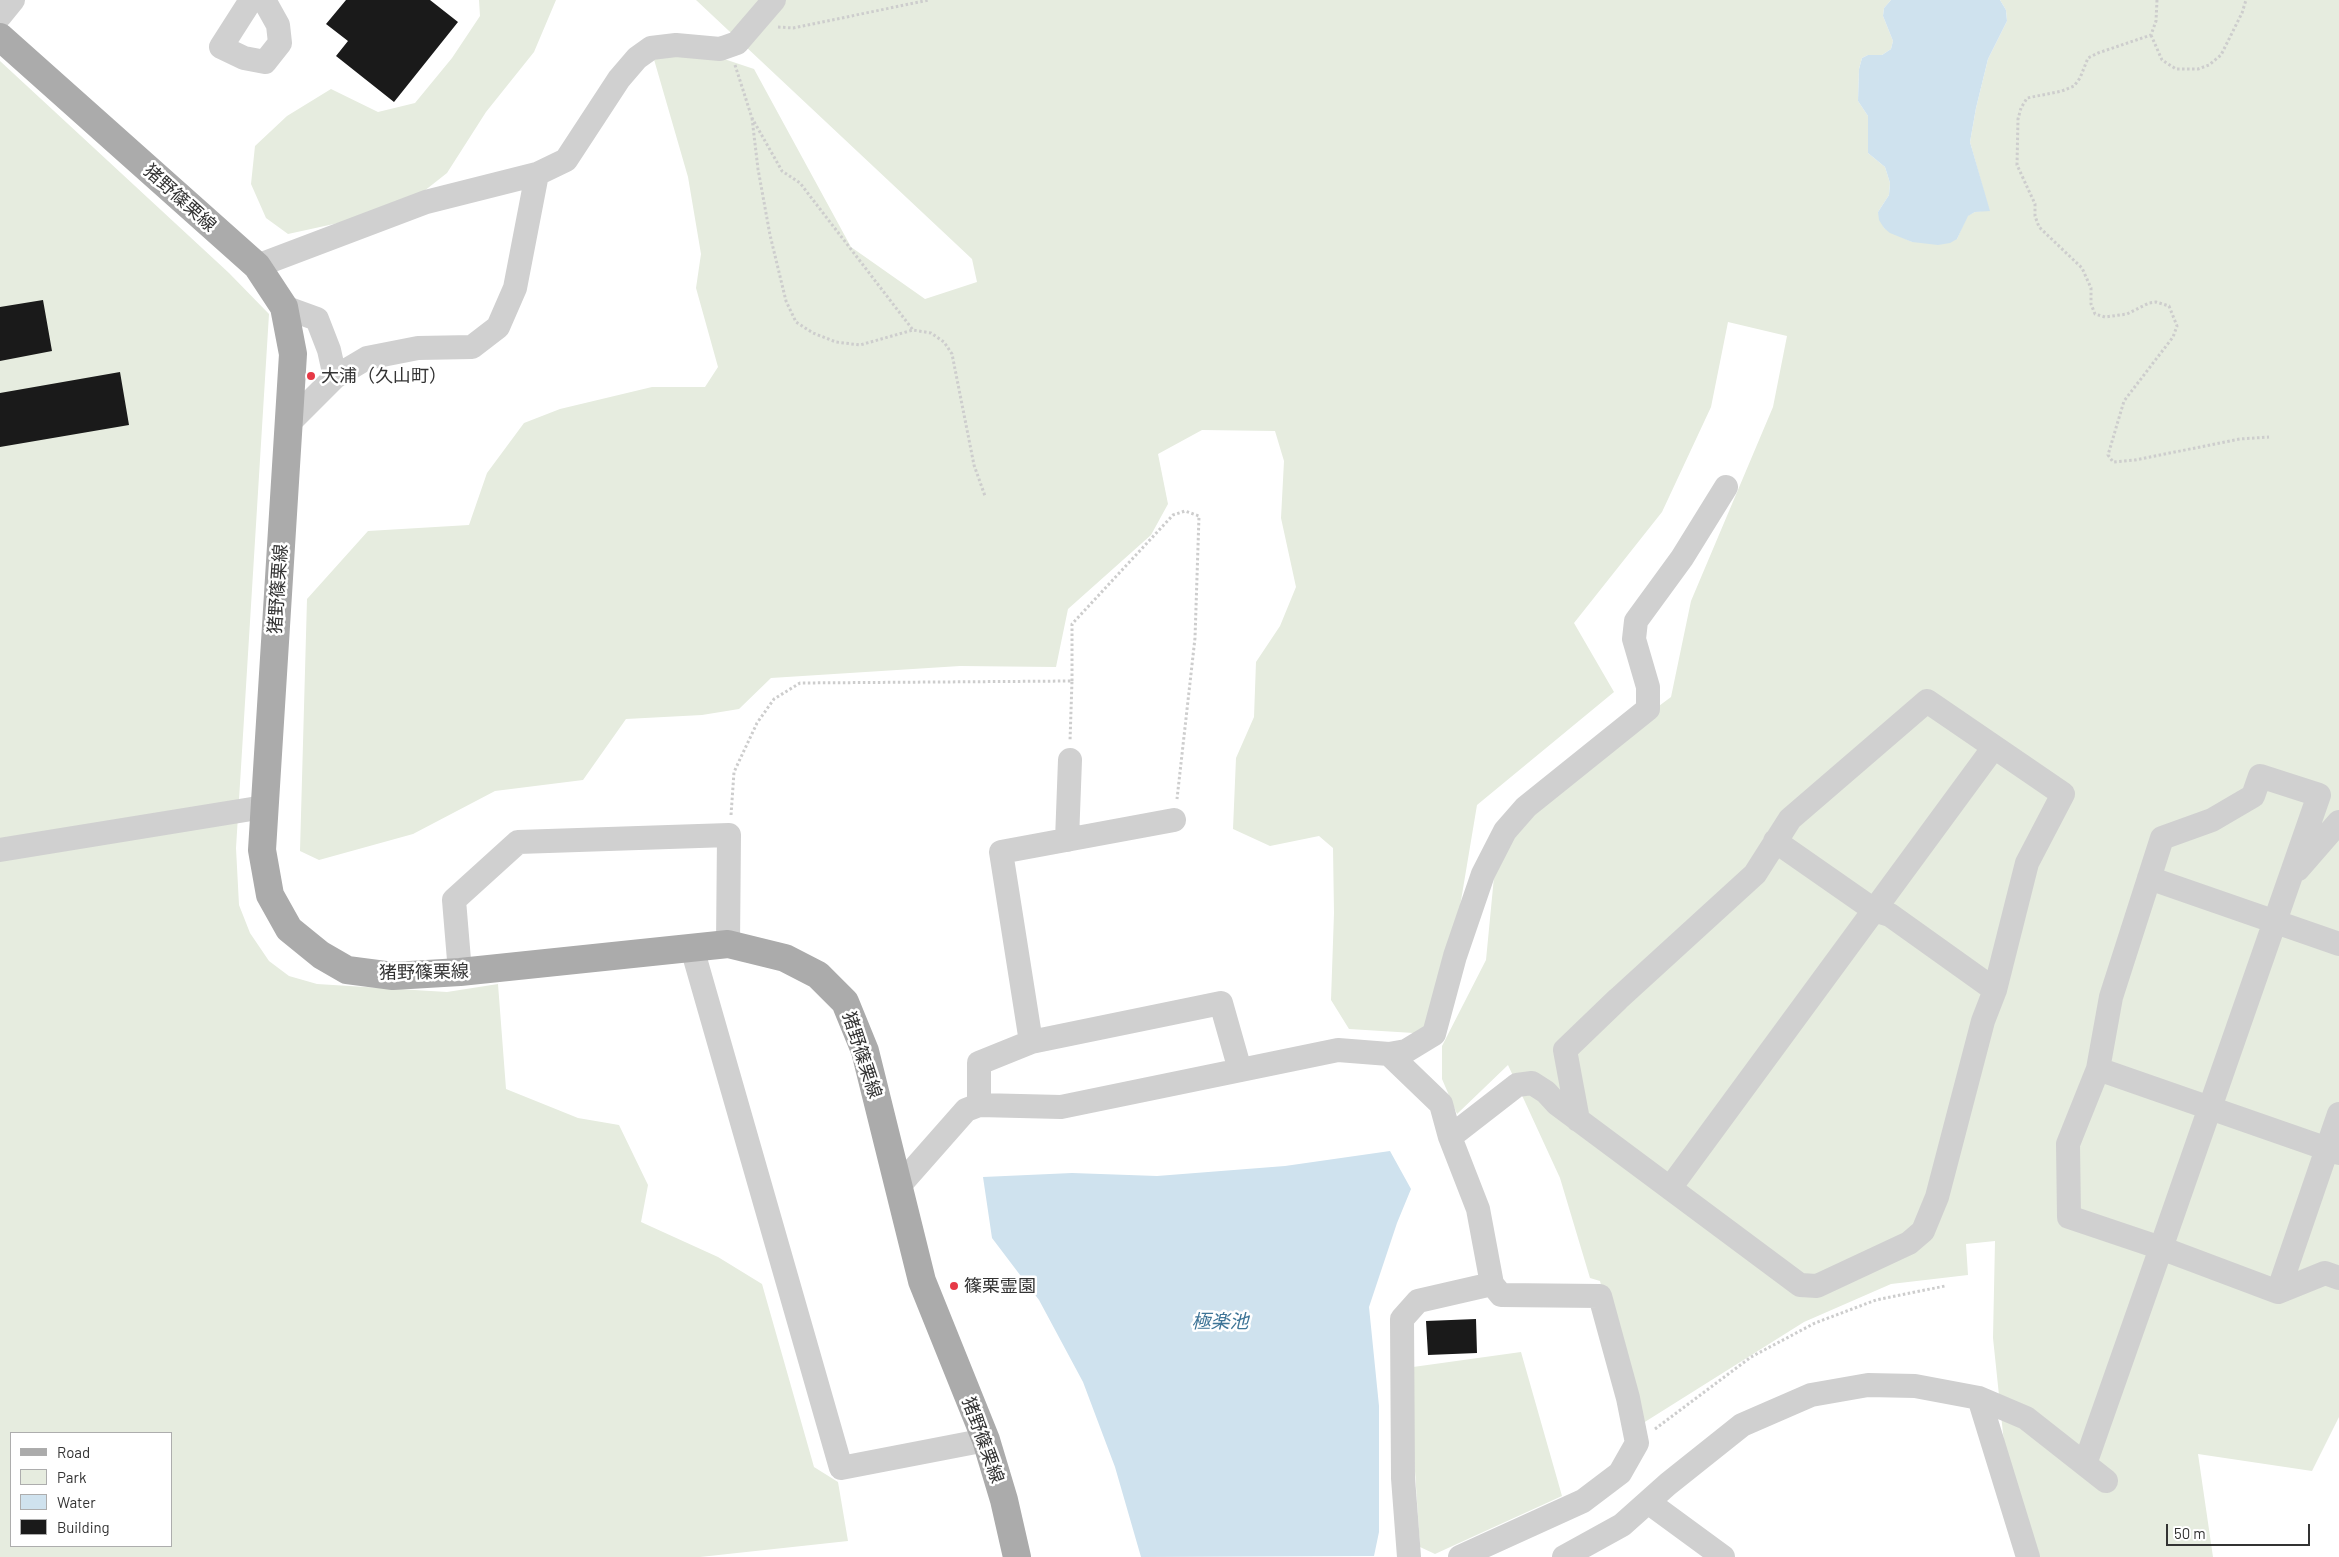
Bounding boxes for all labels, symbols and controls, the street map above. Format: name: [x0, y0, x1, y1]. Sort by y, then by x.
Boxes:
street label: 猪野篠栗線: [139, 160, 221, 236]
place label: 大浦（久山町）: [321, 365, 447, 387]
marker: 大浦（久山町）: [305, 370, 317, 382]
street label: 猪野篠栗線: [264, 543, 292, 635]
street label: 猪野篠栗線: [379, 960, 469, 984]
street label: 猪野篠栗線: [838, 1009, 886, 1101]
place label: 篠栗霊園: [964, 1275, 1036, 1297]
marker: 篠栗霊園: [948, 1280, 960, 1292]
water label: 極楽池: [1192, 1311, 1248, 1333]
street label: 猪野篠栗線: [957, 1394, 1009, 1486]
legend: [10, 1432, 172, 1547]
text: Road: [57, 1443, 90, 1461]
text: Park: [57, 1468, 86, 1486]
text: Water: [57, 1493, 96, 1511]
scale bar: [2169, 1514, 2313, 1546]
text: Building: [57, 1518, 110, 1536]
text: 50 m: [2174, 1524, 2206, 1542]

